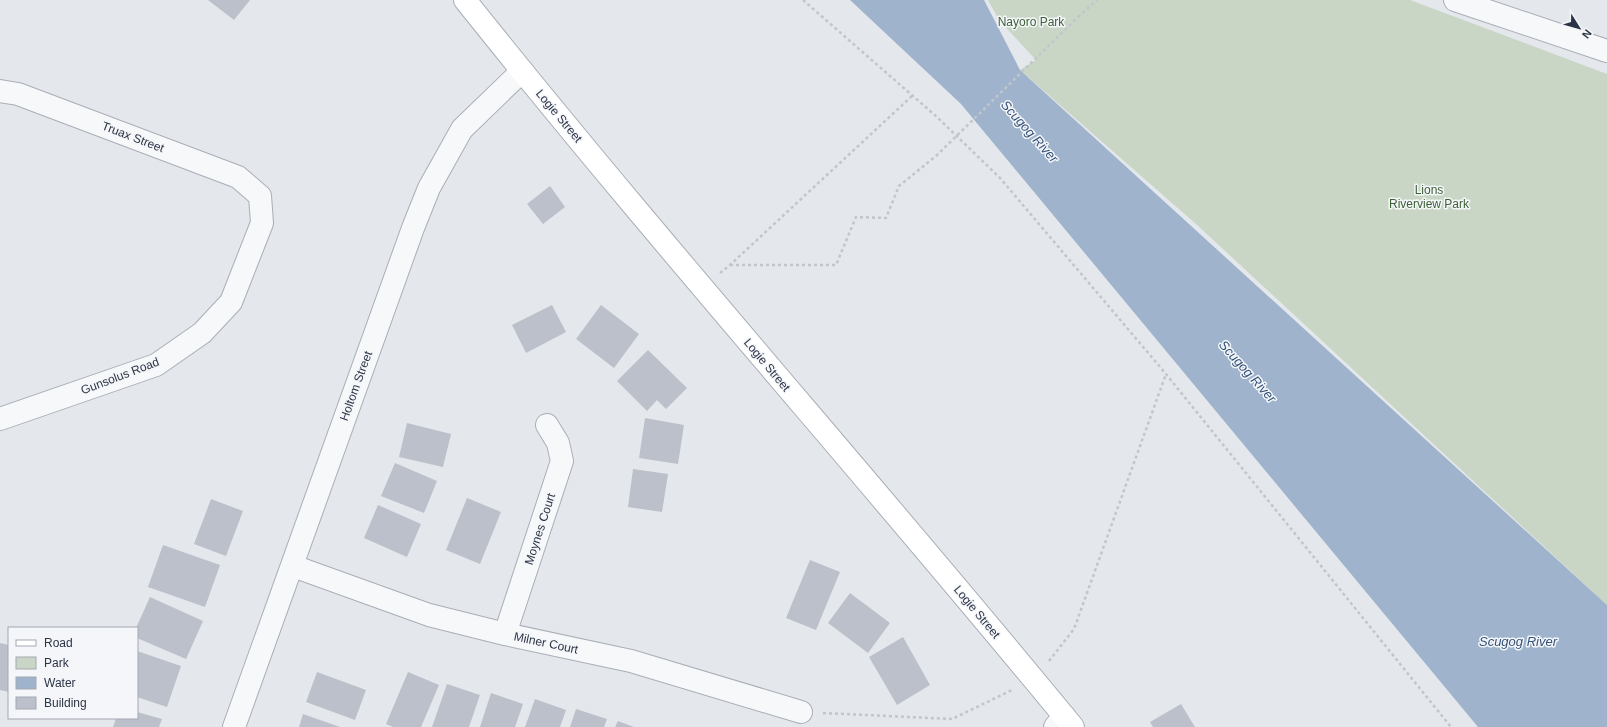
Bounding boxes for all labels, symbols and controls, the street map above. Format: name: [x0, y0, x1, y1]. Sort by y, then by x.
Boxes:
north arrow: [1559, 8, 1599, 48]
park label: Nayoro Park: [998, 15, 1065, 29]
text: N: [1580, 27, 1594, 41]
street label: Logie Street: [533, 87, 586, 146]
water label: Scugog River: [998, 97, 1062, 166]
street label: Truax Street: [100, 119, 167, 156]
park label: Lions Riverview Park: [1389, 183, 1470, 211]
street label: Logie Street: [741, 336, 794, 395]
water label: Scugog River: [1216, 337, 1280, 406]
street label: Holtom Street: [337, 349, 375, 423]
street label: Gunsolus Road: [79, 355, 161, 397]
street label: Moynes Court: [522, 491, 558, 567]
street label: Logie Street: [951, 583, 1004, 642]
legend: [8, 627, 138, 719]
street label: Milner Court: [513, 629, 580, 657]
water label: Scugog River: [1479, 634, 1558, 649]
text: Road: [44, 636, 73, 650]
text: Park: [44, 656, 70, 670]
text: Water: [44, 676, 76, 690]
text: Building: [44, 696, 87, 710]

